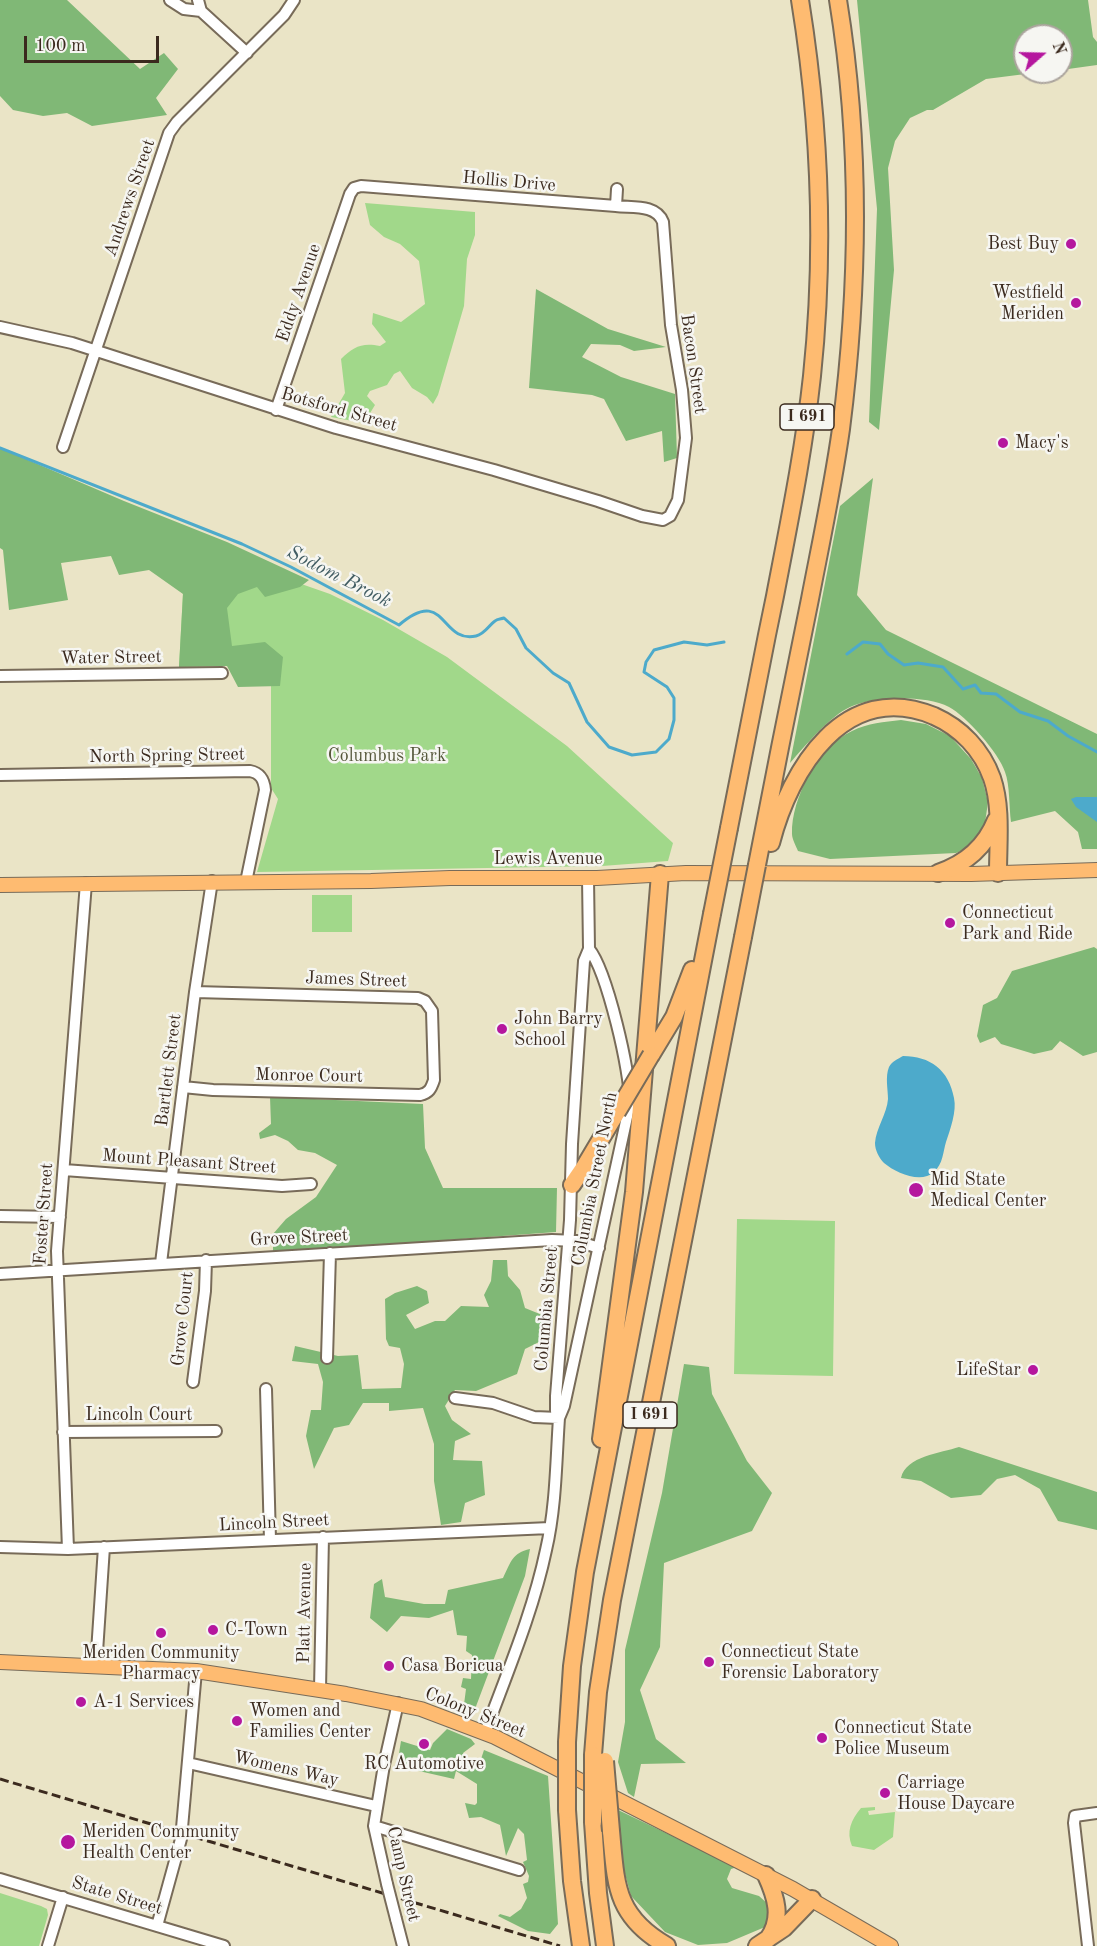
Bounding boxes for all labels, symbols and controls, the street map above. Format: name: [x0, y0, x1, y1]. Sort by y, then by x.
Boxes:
scale bar: [27, 24, 162, 62]
north arrow: [1013, 24, 1073, 84]
text: 100 m: [35, 37, 86, 55]
text: N: [1048, 40, 1068, 57]
street label: Andrews Street: [100, 136, 160, 260]
street label: Hollis Drive: [461, 167, 557, 197]
place label: Best Buy: [988, 233, 1059, 255]
marker: Best Buy: [1064, 237, 1078, 251]
street label: Eddy Avenue: [272, 241, 326, 345]
place label: Westfield Meriden: [992, 282, 1064, 324]
marker: Westfield Meriden: [1069, 296, 1083, 310]
street label: Bacon Street: [675, 313, 711, 415]
street label: Botsford Street: [278, 383, 400, 437]
road number: I 691: [780, 404, 834, 430]
place label: Macy's: [1015, 432, 1068, 454]
marker: Macy's: [996, 436, 1010, 450]
water label: Sodom Brook: [283, 540, 395, 614]
street label: Water Street: [60, 646, 162, 670]
street label: North Spring Street: [89, 744, 245, 768]
park label: Columbus Park: [328, 745, 446, 767]
street label: Lewis Avenue: [493, 848, 603, 870]
place label: Connecticut Park and Ride: [962, 902, 1073, 944]
marker: Connecticut Park and Ride: [943, 916, 957, 930]
street label: James Street: [305, 967, 407, 993]
place label: John Barry School: [514, 1008, 603, 1050]
street label: Bartlett Street: [151, 1012, 187, 1128]
marker: John Barry School: [495, 1022, 509, 1036]
street label: Monroe Court: [255, 1064, 363, 1088]
street label: Columbia Street North: [568, 1090, 622, 1268]
street label: Mount Pleasant Street: [101, 1145, 277, 1179]
street label: Foster Street: [30, 1162, 58, 1266]
place label: Mid State Medical Center: [930, 1169, 1046, 1212]
marker: Mid State Medical Center: [907, 1181, 925, 1199]
street label: Grove Street: [249, 1225, 349, 1251]
street label: Columbia Street: [531, 1246, 563, 1372]
street label: Grove Court: [167, 1271, 199, 1367]
place label: LifeStar: [956, 1359, 1021, 1381]
marker: LifeStar: [1026, 1363, 1040, 1377]
road number: I 691: [623, 1402, 677, 1428]
street label: Lincoln Court: [85, 1404, 193, 1426]
street label: Lincoln Street: [218, 1509, 330, 1537]
street label: Platt Avenue: [293, 1562, 317, 1664]
place label: C-Town: [225, 1619, 288, 1641]
marker: C-Town: [206, 1623, 220, 1637]
marker: Meriden Community Pharmacy: [154, 1626, 168, 1640]
place label: Connecticut State Forensic Laboratory: [721, 1641, 879, 1684]
place label: Meriden Community Pharmacy: [82, 1642, 240, 1684]
place label: Casa Boricua: [401, 1655, 504, 1677]
marker: Connecticut State Forensic Laboratory: [702, 1655, 716, 1669]
marker: Casa Boricua: [382, 1659, 396, 1673]
street label: Colony Street: [421, 1683, 529, 1743]
place label: A-1 Services: [93, 1691, 194, 1713]
marker: A-1 Services: [74, 1695, 88, 1709]
place label: Women and Families Center: [249, 1700, 371, 1742]
marker: Women and Families Center: [230, 1714, 244, 1728]
place label: Connecticut State Police Museum: [834, 1717, 971, 1760]
marker: Connecticut State Police Museum: [815, 1731, 829, 1745]
marker: RC Automotive: [417, 1737, 431, 1751]
street label: Womens Way: [231, 1746, 341, 1792]
place label: RC Automotive: [364, 1753, 484, 1775]
place label: Carriage House Daycare: [897, 1772, 1015, 1814]
marker: Carriage House Daycare: [878, 1786, 892, 1800]
place label: Meriden Community Health Center: [82, 1821, 240, 1864]
street label: Camp Street: [382, 1824, 424, 1924]
marker: Meriden Community Health Center: [59, 1833, 77, 1851]
street label: State Street: [69, 1872, 165, 1920]

